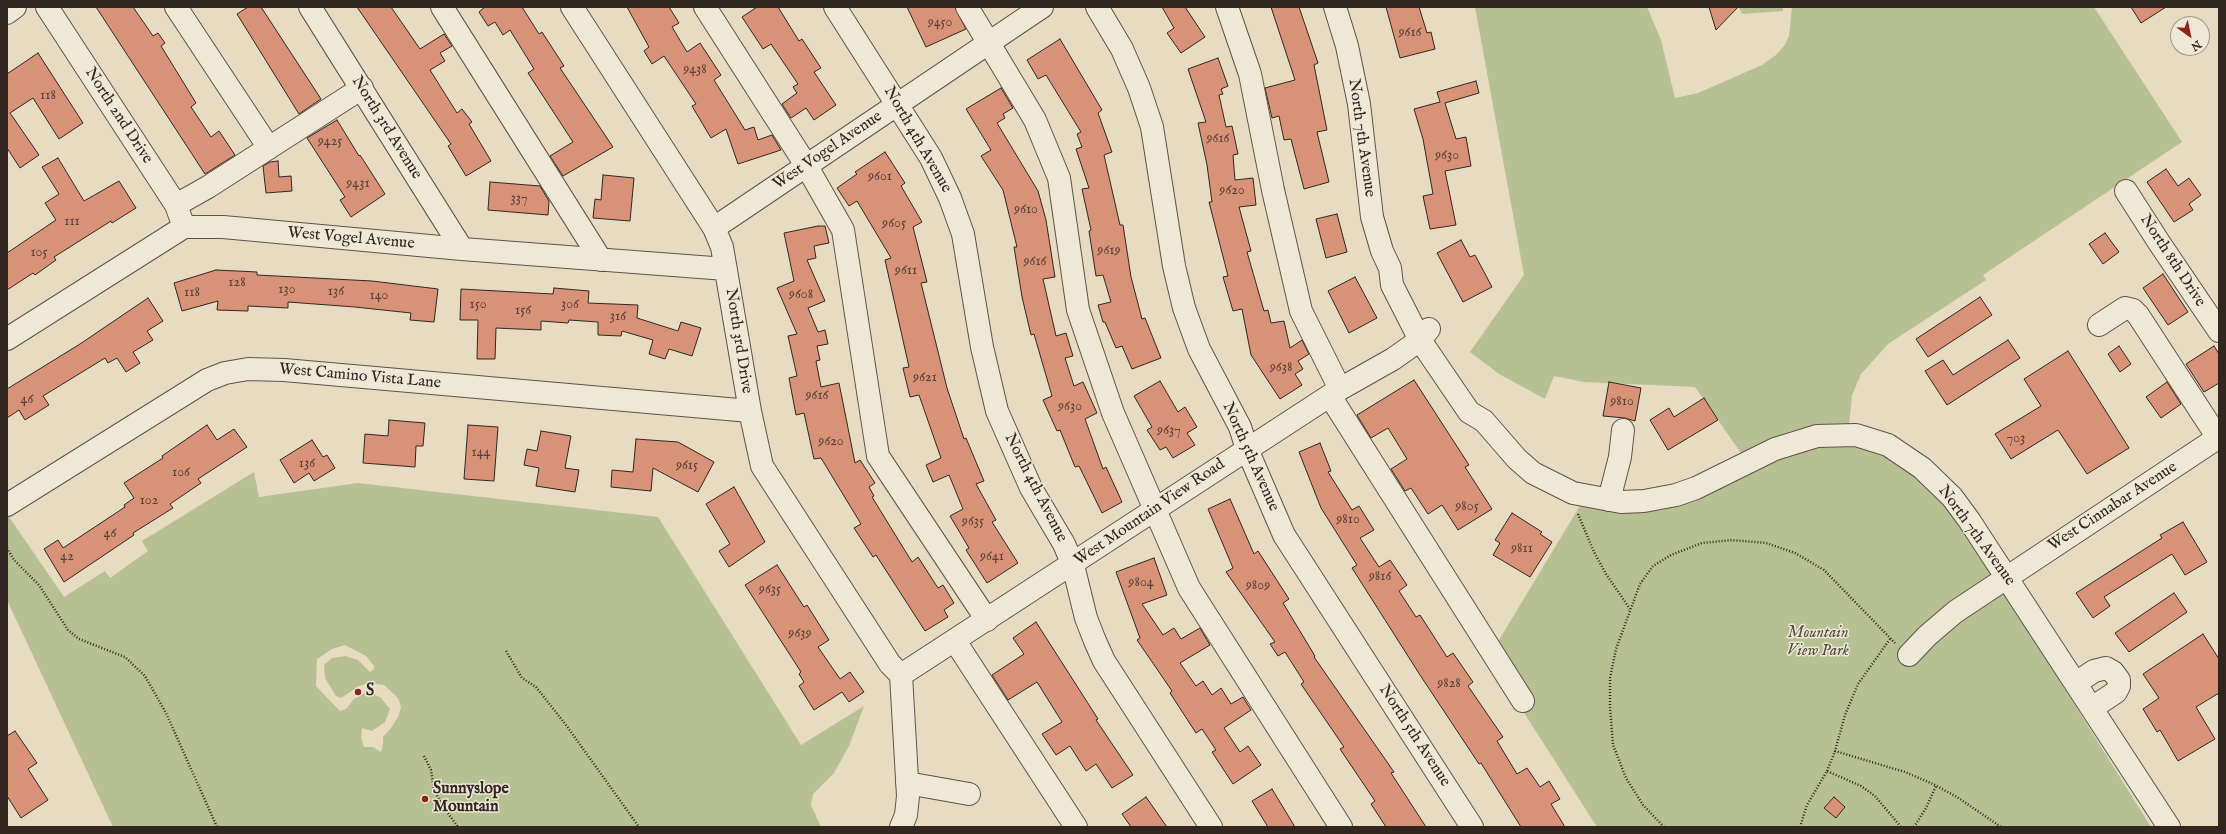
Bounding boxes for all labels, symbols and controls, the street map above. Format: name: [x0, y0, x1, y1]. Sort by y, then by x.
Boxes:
house number: 9450: [928, 15, 952, 31]
north arrow: [2170, 16, 2210, 56]
house number: 9616: [1398, 25, 1422, 41]
text: N: [2188, 37, 2204, 54]
house number: 9438: [683, 62, 707, 78]
street label: North 2nd Drive: [80, 64, 156, 168]
street label: North 3rd Avenue: [347, 73, 425, 183]
street label: North 7th Avenue: [1343, 78, 1379, 198]
street label: North 4th Avenue: [879, 83, 955, 197]
house number: 118: [40, 88, 56, 104]
street label: West Vogel Avenue: [770, 107, 886, 195]
house number: 9616: [1206, 131, 1230, 147]
house number: 9425: [318, 134, 342, 150]
house number: 9630: [1435, 148, 1459, 164]
house number: 9601: [868, 169, 892, 185]
house number: 9431: [346, 176, 370, 192]
house number: 9620: [1219, 183, 1245, 199]
house number: 337: [510, 191, 528, 207]
house number: 9610: [1014, 202, 1038, 218]
street label: North 8th Drive: [2135, 211, 2209, 311]
house number: 111: [64, 214, 80, 230]
house number: 9605: [882, 216, 906, 232]
street label: West Vogel Avenue: [287, 224, 415, 254]
house number: 9619: [1097, 243, 1121, 259]
house number: 105: [30, 245, 48, 261]
house number: 9616: [1023, 254, 1047, 270]
house number: 9611: [895, 263, 917, 279]
house number: 128: [228, 275, 246, 291]
house number: 130: [278, 282, 296, 298]
house number: 136: [328, 284, 344, 300]
house number: 118: [184, 285, 200, 301]
street label: North 3rd Drive: [720, 287, 756, 395]
house number: 9608: [789, 287, 813, 303]
house number: 140: [370, 288, 388, 304]
house number: 150: [469, 297, 487, 313]
house number: 306: [561, 297, 579, 313]
house number: 156: [515, 303, 531, 319]
house number: 316: [610, 309, 626, 325]
street label: West Camino Vista Lane: [278, 360, 442, 394]
house number: 9638: [1270, 360, 1292, 376]
house number: 9621: [913, 370, 937, 386]
house number: 9616: [805, 388, 829, 404]
house number: 46: [21, 392, 33, 408]
house number: 9810: [1610, 394, 1634, 410]
house number: 9630: [1058, 399, 1082, 415]
street label: North 5th Avenue: [1217, 399, 1283, 515]
house number: 9637: [1157, 423, 1181, 439]
street label: North 4th Avenue: [999, 430, 1071, 546]
house number: 703: [2007, 431, 2025, 447]
house number: 9620: [818, 434, 844, 450]
house number: 144: [472, 445, 490, 461]
street label: West Mountain View Road: [1071, 455, 1229, 571]
house number: 136: [299, 456, 315, 472]
house number: 9615: [676, 458, 698, 474]
street label: West Cinnabar Avenue: [2045, 458, 2181, 556]
house number: 106: [172, 465, 190, 481]
street label: North 7th Avenue: [1933, 482, 2019, 590]
house number: 102: [140, 493, 158, 509]
house number: 9805: [1455, 499, 1479, 515]
house number: 9810: [1336, 512, 1360, 528]
house number: 9635: [962, 514, 984, 530]
house number: 46: [104, 526, 116, 542]
house number: 9811: [1511, 541, 1533, 557]
house number: 42: [60, 549, 74, 565]
house number: 9641: [980, 549, 1004, 565]
house number: 9816: [1369, 569, 1391, 585]
house number: 9804: [1128, 575, 1154, 591]
house number: 9809: [1246, 578, 1270, 594]
house number: 9635: [759, 582, 781, 598]
park label: Mountain View Park: [1787, 624, 1849, 662]
house number: 9639: [788, 626, 812, 642]
house number: 9828: [1437, 676, 1461, 692]
street label: North 5th Avenue: [1374, 681, 1454, 791]
place label: S: [366, 682, 374, 702]
marker: S: [353, 687, 363, 697]
place label: Sunnyslope Mountain: [433, 780, 509, 818]
marker: Sunnyslope Mountain: [420, 794, 430, 804]

